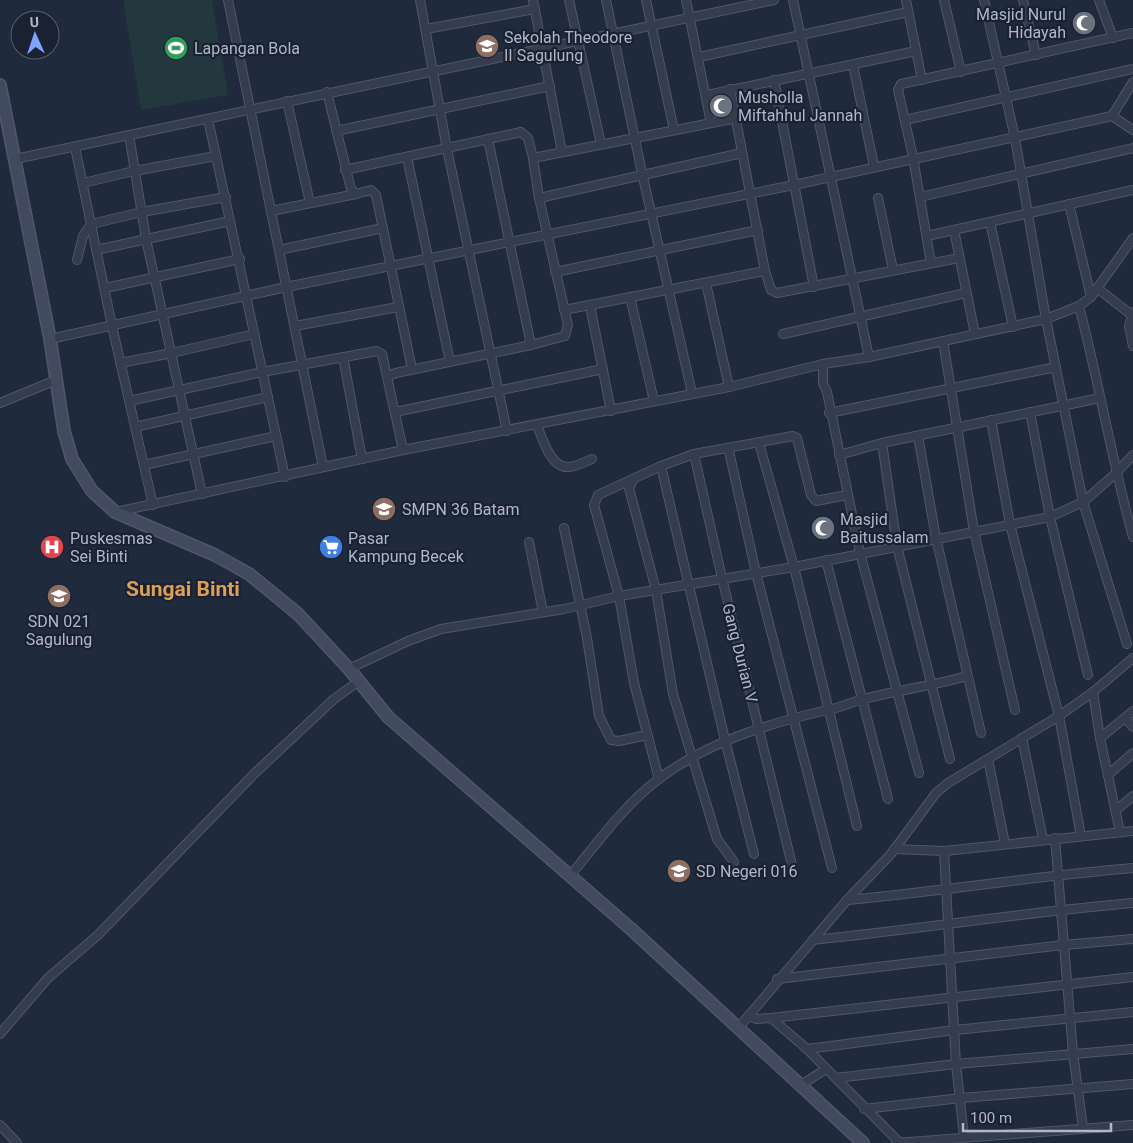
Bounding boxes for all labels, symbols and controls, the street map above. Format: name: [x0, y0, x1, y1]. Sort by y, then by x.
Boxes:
place label: Masjid Nurul Hidayah: [976, 5, 1066, 42]
north arrow: [10, 10, 60, 60]
mosque icon: Masjid Nurul Hidayah: [1071, 10, 1097, 36]
text: U: [29, 14, 39, 30]
place label: Sekolah Theodore II Sagulung: [504, 28, 632, 65]
school or university icon: Sekolah Theodore II Sagulung: [474, 33, 500, 59]
sports icon: Lapangan Bola: [163, 35, 189, 61]
place label: Lapangan Bola: [194, 39, 300, 58]
place label: Musholla Miftahhul Jannah: [738, 88, 862, 125]
mosque icon: Musholla Miftahhul Jannah: [708, 93, 734, 119]
school or university icon: SMPN 36 Batam: [371, 496, 397, 522]
place label: SMPN 36 Batam: [402, 500, 520, 519]
place label: Masjid Baitussalam: [840, 510, 928, 547]
mosque icon: Masjid Baitussalam: [810, 515, 836, 541]
place label: Puskesmas Sei Binti: [70, 529, 153, 566]
place label: Pasar Kampung Becek: [348, 529, 465, 566]
hospital icon: Puskesmas Sei Binti: [39, 534, 65, 560]
supermarket icon: Pasar Kampung Becek: [318, 534, 344, 560]
district label: Sungai Binti: [126, 577, 240, 601]
school or university icon: SDN 021 Sagulung: [46, 583, 72, 609]
street label: Gang Durian V: [718, 601, 762, 705]
place label: SDN 021 Sagulung: [26, 612, 92, 649]
school or university icon: SD Negeri 016: [666, 858, 692, 884]
place label: SD Negeri 016: [696, 862, 798, 881]
scale bar: [963, 1100, 1110, 1132]
text: 100 m: [970, 1109, 1012, 1127]

